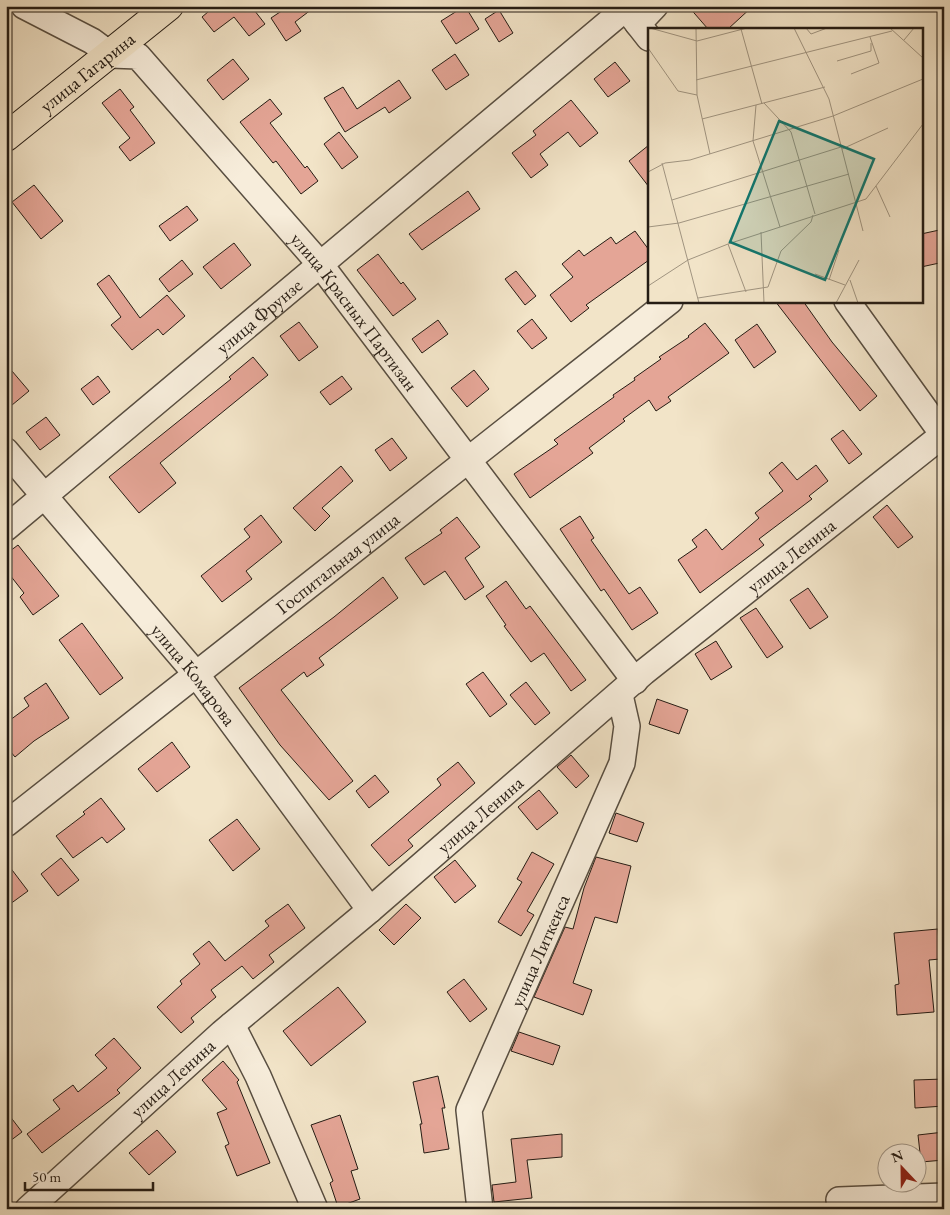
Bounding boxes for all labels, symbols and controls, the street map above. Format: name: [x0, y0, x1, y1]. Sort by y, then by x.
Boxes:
street label: улица Гагарина: [34, 26, 140, 118]
inset map: [648, 28, 922, 302]
street label: улица Красных Партизан: [285, 227, 424, 396]
street label: улица Фрунзе: [211, 273, 307, 359]
street label: Госпитальная улица: [271, 506, 405, 619]
street label: улица Ленина: [742, 512, 841, 598]
street label: улица Комарова: [146, 618, 243, 731]
street label: улица Ленина: [431, 770, 529, 859]
street label: улица Литкенса: [504, 890, 575, 1011]
street label: улица Ленина: [125, 1033, 221, 1123]
north arrow: [878, 1142, 928, 1192]
text: N: [889, 1145, 906, 1166]
scale bar: [25, 1160, 152, 1192]
text: 50 m: [32, 1167, 61, 1186]

